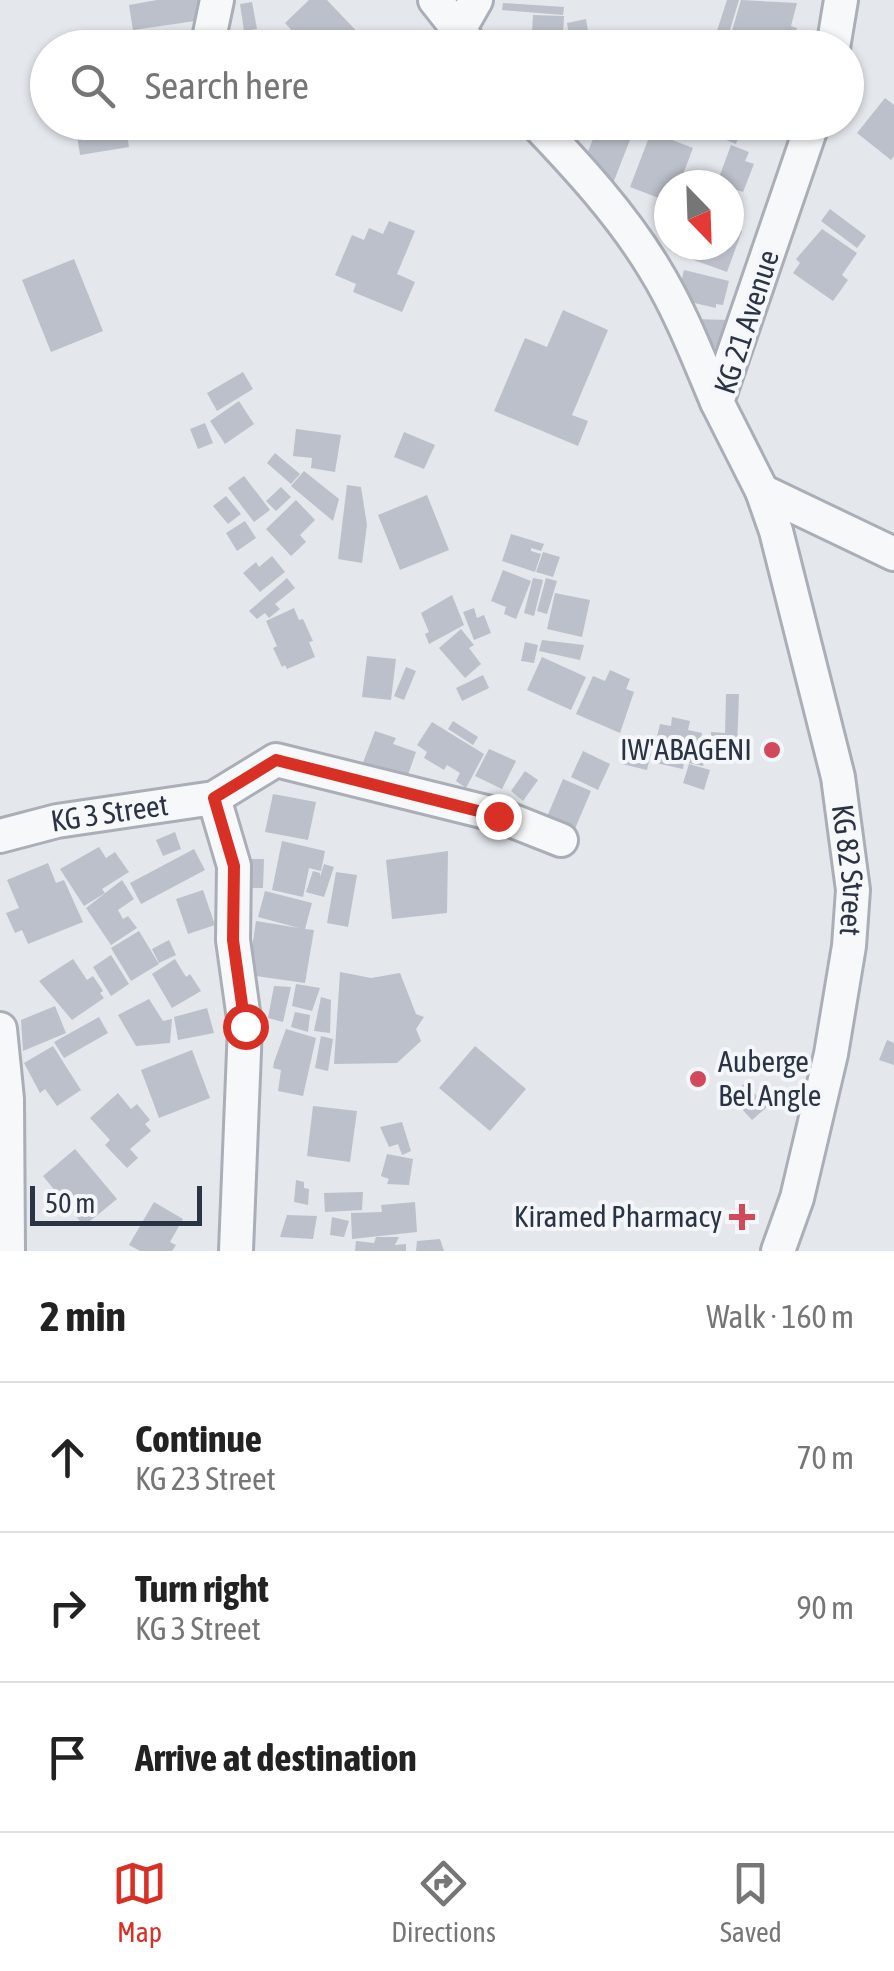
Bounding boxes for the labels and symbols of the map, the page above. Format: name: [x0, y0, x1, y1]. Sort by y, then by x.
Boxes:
north arrow: [654, 170, 744, 260]
street label: KG 21 Avenue: [707, 246, 785, 398]
place label: IW'ABAGENI: [620, 732, 752, 766]
marker: IW'ABAGENI: [761, 739, 783, 761]
street label: KG 3 Street: [49, 787, 170, 838]
route end: [476, 794, 522, 840]
street label: KG 82 Street: [826, 802, 871, 937]
route start: [223, 1004, 269, 1050]
place label: Auberge Bel Angle: [718, 1044, 821, 1112]
marker: Auberge Bel Angle: [687, 1068, 709, 1090]
scale bar: [30, 1181, 202, 1226]
place label: Kiramed Pharmacy: [514, 1199, 722, 1233]
marker: Kiramed Pharmacy: [731, 1206, 753, 1228]

